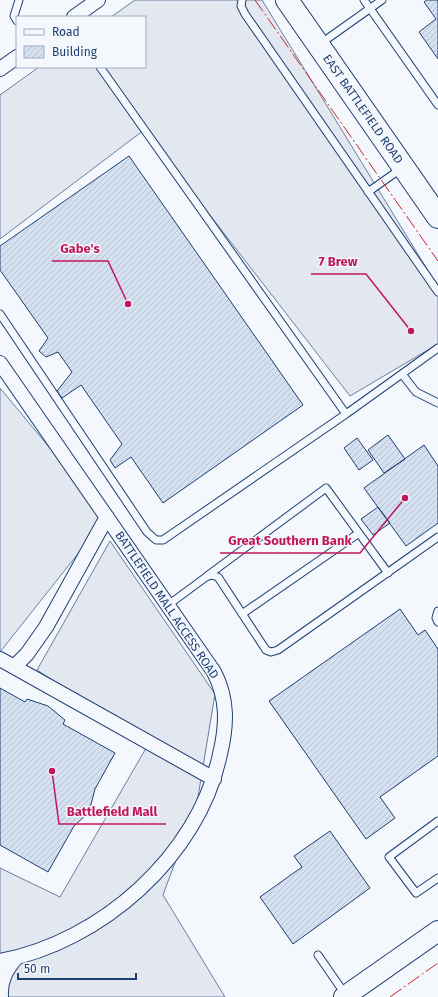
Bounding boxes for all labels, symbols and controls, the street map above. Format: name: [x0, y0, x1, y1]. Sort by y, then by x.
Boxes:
legend: [16, 16, 146, 68]
text: Road: [52, 25, 80, 39]
text: Building: [52, 45, 98, 59]
street label: EAST BATTLEFIELD ROAD: [320, 52, 406, 166]
callout: Gabe's: [52, 236, 108, 261]
text: Gabe's: [60, 241, 100, 256]
callout: 7 Brew: [311, 249, 366, 274]
text: 7 Brew: [319, 254, 358, 269]
callout: Great Southern Bank: [220, 528, 360, 553]
street label: BATTLEFIELD MALL ACCESS ROAD: [112, 529, 222, 682]
text: Great Southern Bank: [228, 533, 352, 548]
callout: Battlefield Mall: [59, 799, 166, 824]
text: Battlefield Mall: [67, 804, 157, 819]
scale bar: [18, 955, 136, 981]
text: 50 m: [24, 962, 50, 976]

